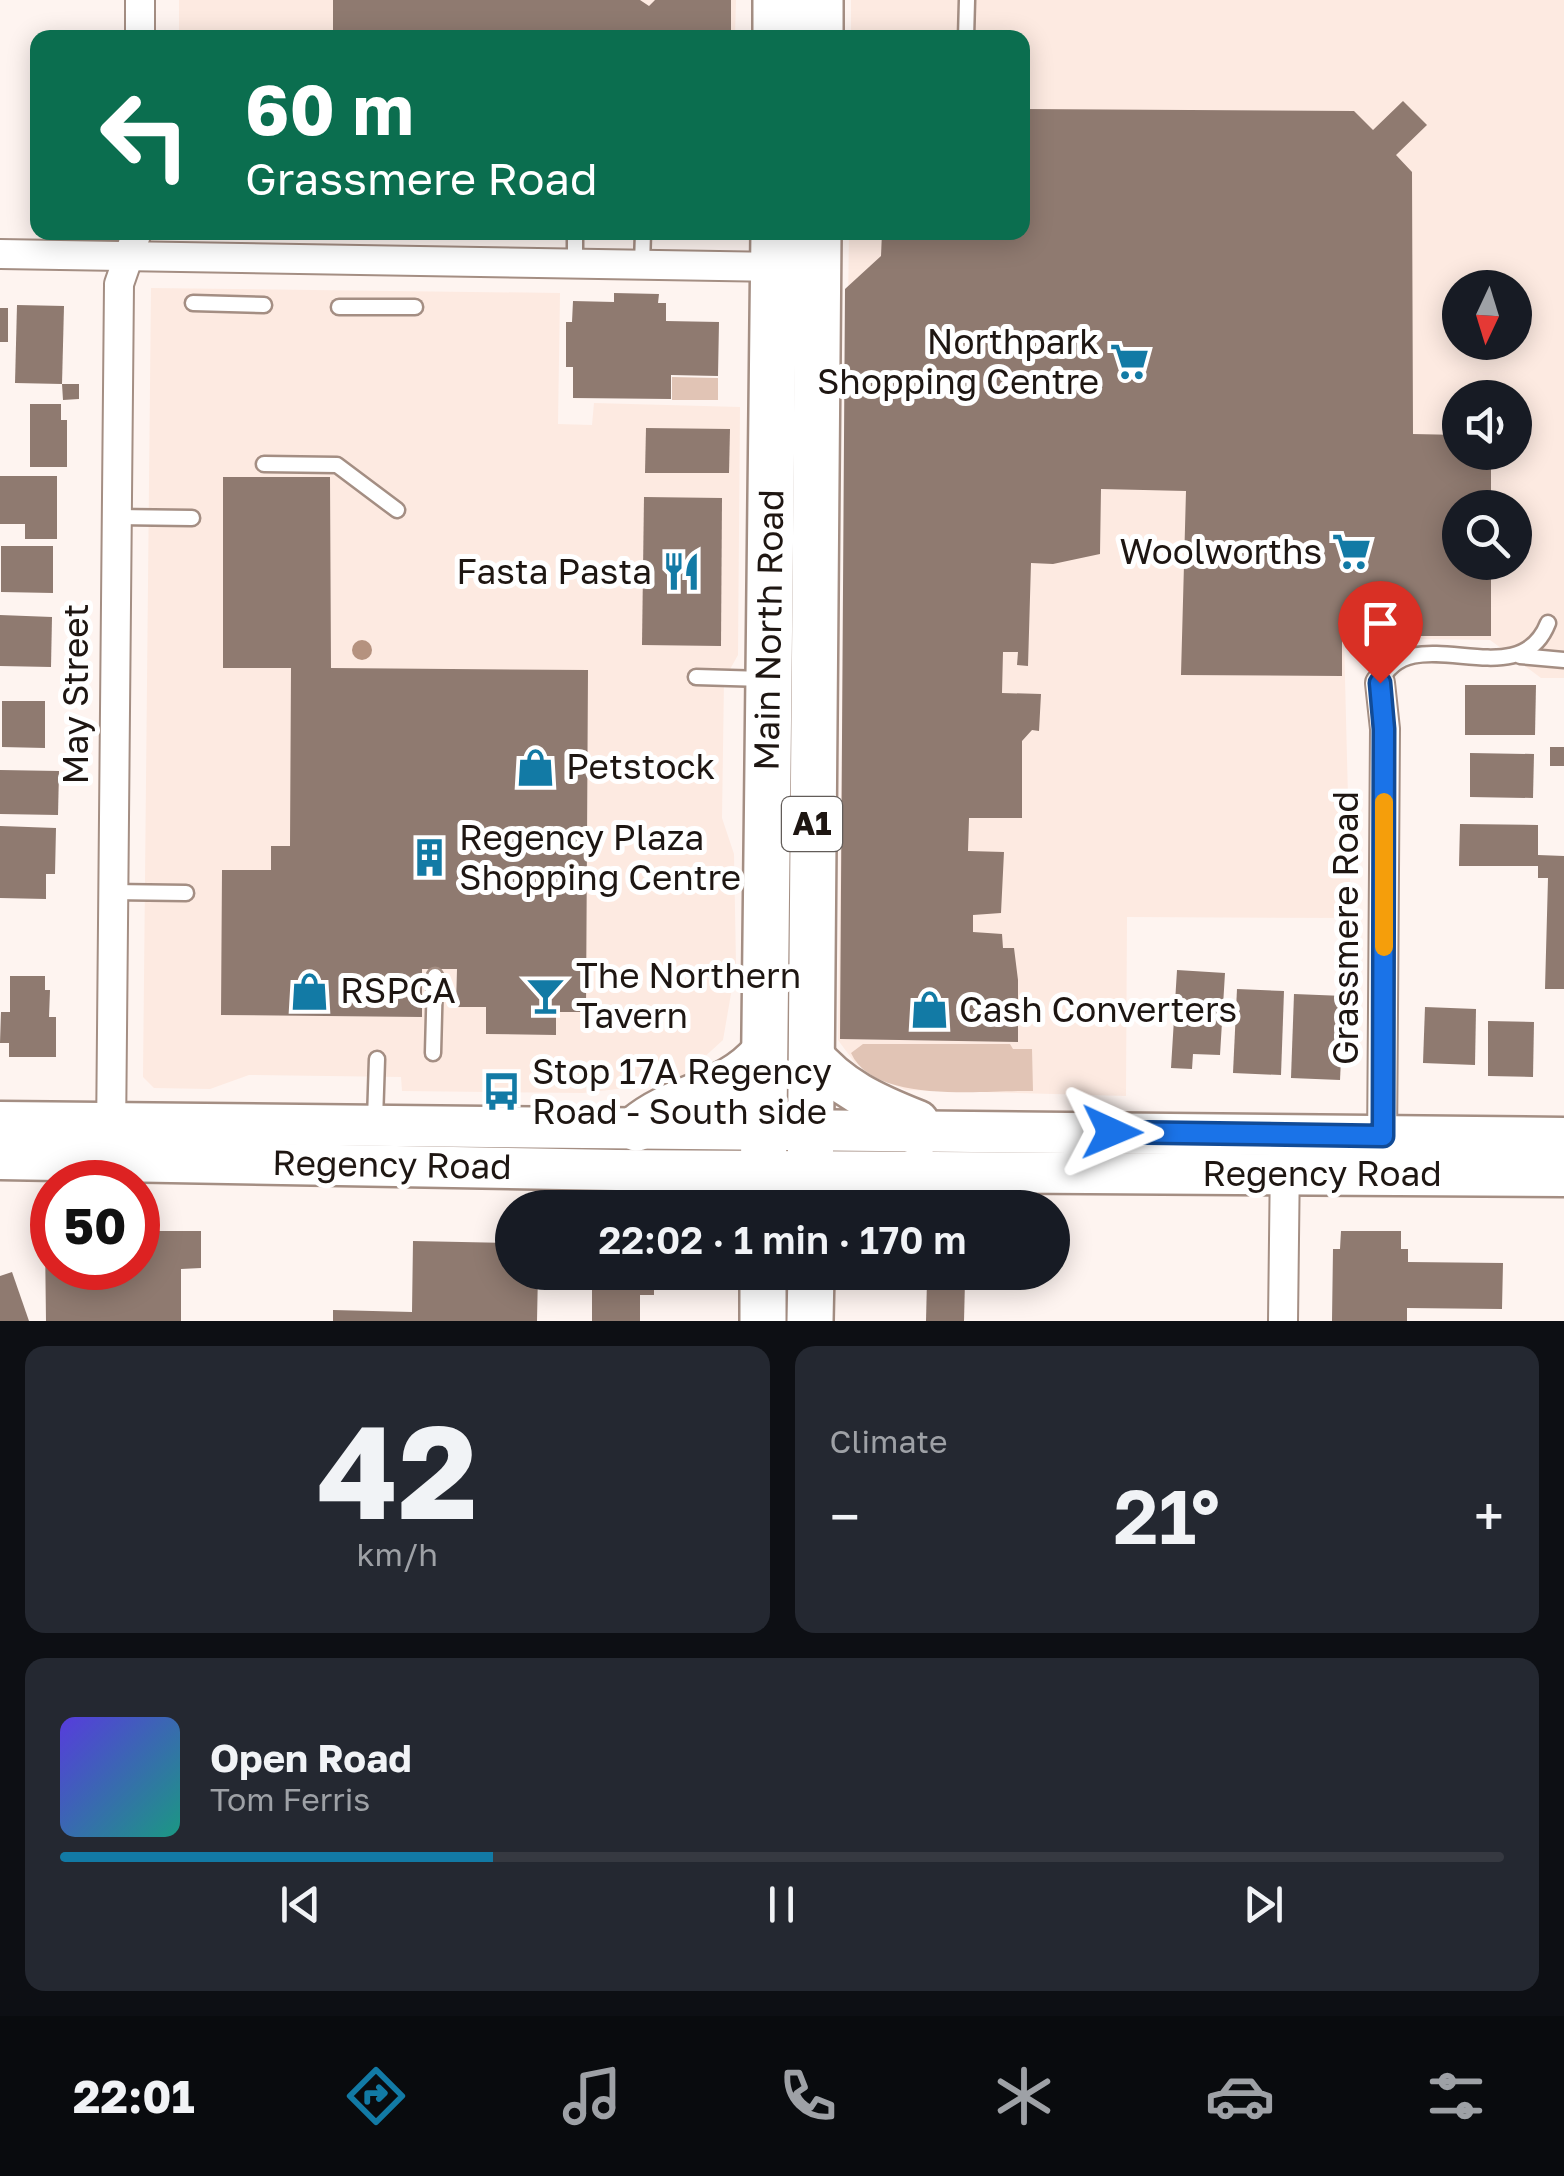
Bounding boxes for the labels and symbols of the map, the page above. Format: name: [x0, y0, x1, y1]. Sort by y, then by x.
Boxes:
north arrow: [1442, 270, 1532, 360]
place label: Northpark Shopping Centre: [817, 320, 1099, 402]
supermarket icon: Northpark Shopping Centre: [1108, 341, 1150, 383]
street label: Main North Road: [745, 489, 791, 771]
place label: Woolworths: [1120, 530, 1322, 572]
supermarket icon: Woolworths: [1331, 531, 1373, 573]
place label: Fasta Pasta: [456, 550, 652, 592]
restaurant icon: Fasta Pasta: [661, 551, 703, 593]
pin: [1338, 581, 1423, 684]
street label: May Street: [54, 603, 96, 785]
place label: Petstock: [566, 745, 715, 787]
shop icon: Petstock: [515, 746, 557, 788]
street label: Grassmere Road: [1324, 791, 1366, 1065]
road number: A1: [782, 797, 842, 851]
place label: Regency Plaza Shopping Centre: [459, 816, 741, 898]
building icon: Regency Plaza Shopping Centre: [408, 837, 450, 879]
place label: The Northern Tavern: [576, 954, 801, 1036]
place label: RSPCA: [340, 969, 456, 1011]
shop icon: RSPCA: [289, 970, 331, 1012]
bar icon: The Northern Tavern: [525, 975, 567, 1017]
place label: Cash Converters: [959, 988, 1237, 1030]
shop icon: Cash Converters: [908, 989, 950, 1031]
place label: Stop 17A Regency Road - South side: [532, 1050, 832, 1132]
bus stop icon: Stop 17A Regency Road - South side: [481, 1071, 523, 1113]
position arrow: [1060, 1080, 1164, 1184]
street label: Regency Road: [272, 1141, 512, 1187]
street label: Regency Road: [1202, 1152, 1442, 1194]
speed limit sign: 50: [30, 1160, 160, 1290]

